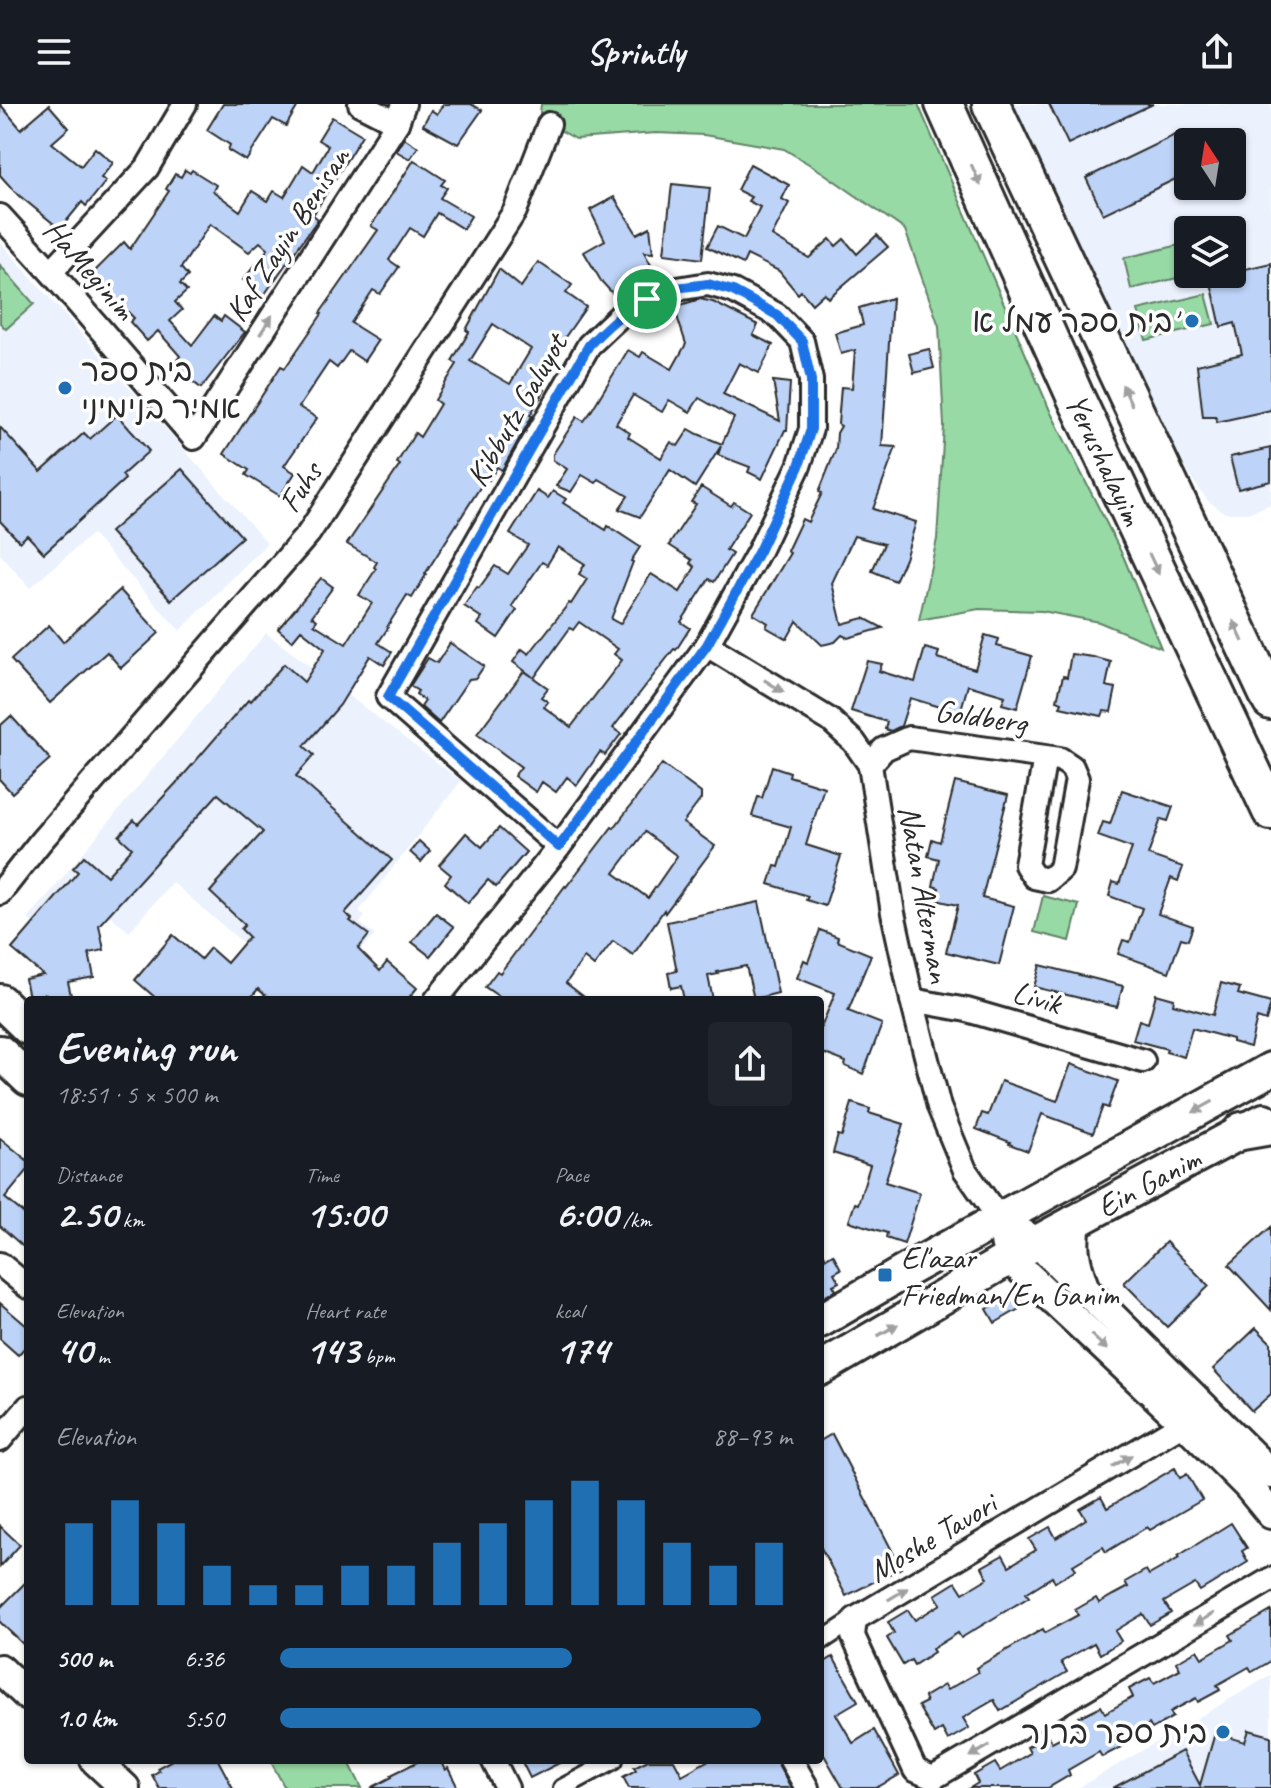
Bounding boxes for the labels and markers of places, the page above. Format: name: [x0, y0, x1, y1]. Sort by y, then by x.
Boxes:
pin: [613, 265, 681, 333]
place label: בית ספר עמל א': [972, 301, 1182, 342]
marker: בית ספר עמל א': [1183, 312, 1201, 330]
place label: בית ספר אמיר בנימיני: [81, 350, 241, 428]
marker: בית ספר אמיר בנימיני: [56, 379, 74, 397]
place label: El'azar Friedman/En Ganim: [901, 1237, 1120, 1315]
marker: El'azar Friedman/En Ganim: [876, 1266, 894, 1284]
place label: בית ספר ברנר: [1021, 1712, 1207, 1753]
marker: בית ספר ברנר: [1214, 1723, 1232, 1741]

